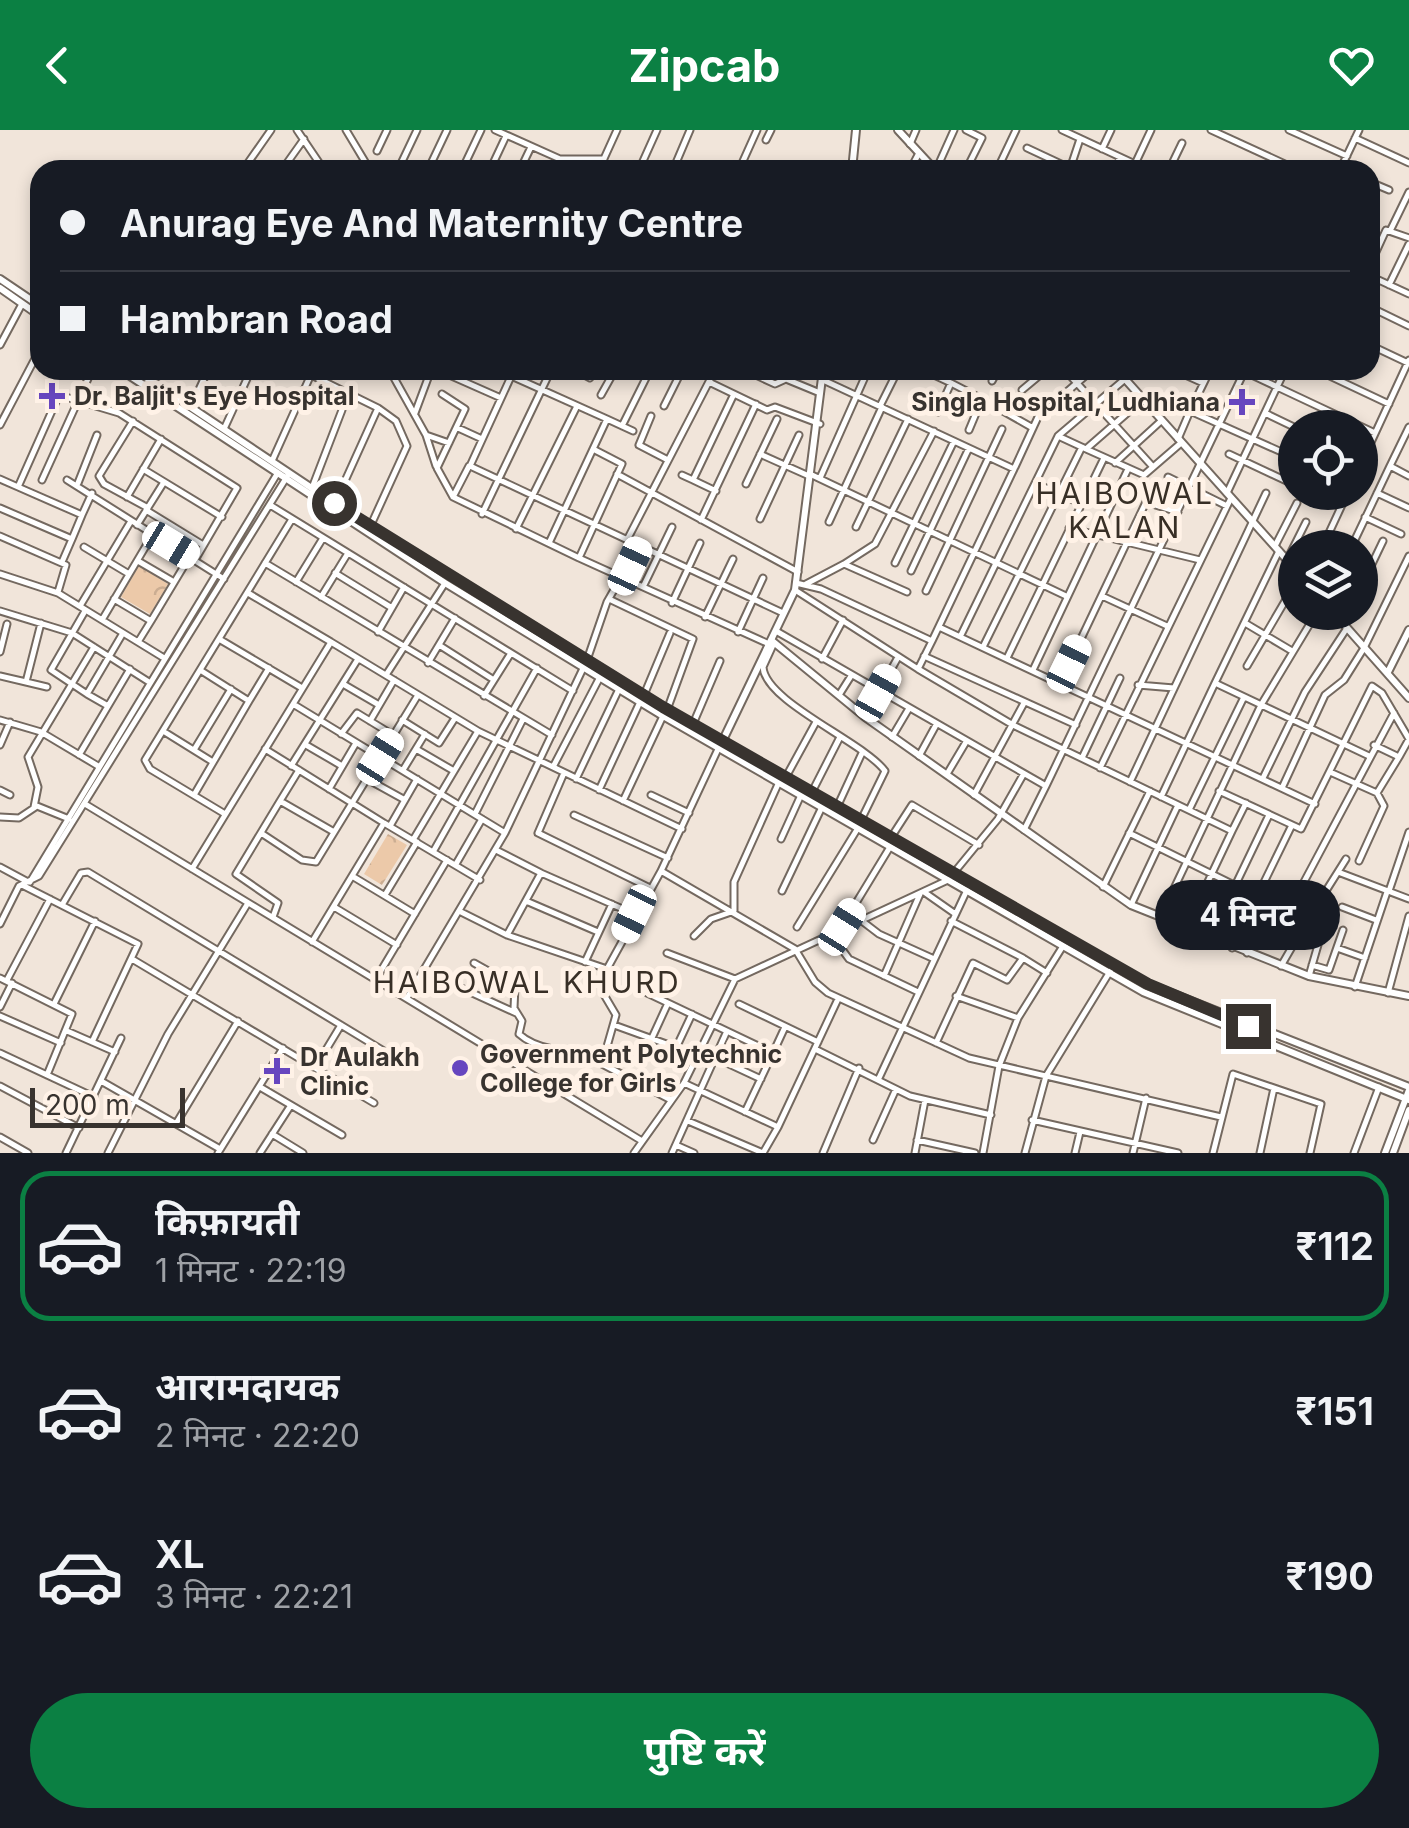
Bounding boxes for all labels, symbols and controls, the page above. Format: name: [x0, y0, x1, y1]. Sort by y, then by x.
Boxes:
icon: back: [30, 38, 85, 93]
text: Zipcab: [629, 38, 780, 93]
icon: heart: [1324, 38, 1379, 93]
text: Anurag Eye And Maternity Centre: [120, 200, 743, 246]
text: Hambran Road: [120, 296, 393, 342]
place label: Dr. Baljit's Eye Hospital: [74, 381, 355, 411]
marker: Dr. Baljit's Eye Hospital: [39, 383, 65, 409]
place label: Singla Hospital, Ludhiana: [911, 387, 1220, 417]
marker: Singla Hospital, Ludhiana: [1229, 389, 1255, 415]
map controls: [1278, 410, 1378, 630]
button: locate: [1278, 410, 1378, 510]
district label: HAIBOWAL KALAN: [1035, 475, 1215, 545]
route start: [312, 481, 357, 526]
car: [138, 517, 204, 573]
button: layers: [1278, 530, 1378, 630]
car: [604, 532, 656, 600]
car: [1042, 630, 1096, 698]
car: [850, 659, 906, 727]
car: [351, 724, 409, 790]
car: [607, 880, 661, 948]
callout: 4 मिनट: [1156, 881, 1340, 951]
car: [813, 894, 871, 960]
text: 4 मिनट: [1199, 895, 1296, 934]
district label: HAIBOWAL KHURD: [373, 964, 681, 1000]
route end: [1226, 1004, 1271, 1049]
place label: Government Polytechnic College for Girls: [480, 1039, 782, 1098]
place label: Dr Aulakh Clinic: [300, 1042, 420, 1101]
marker: Government Polytechnic College for Girls: [449, 1057, 471, 1079]
marker: Dr Aulakh Clinic: [264, 1058, 290, 1084]
scale bar: [30, 1083, 185, 1128]
text: 200 m: [45, 1088, 130, 1122]
text: किफ़ायती: [155, 1198, 299, 1244]
icon: car: [35, 1201, 125, 1291]
text: ₹112: [1296, 1223, 1374, 1269]
text: 1 मिनट · 22:19: [155, 1251, 347, 1290]
text: आरामदायक: [155, 1363, 339, 1409]
icon: car: [35, 1366, 125, 1456]
text: ₹151: [1295, 1388, 1374, 1434]
text: 2 मिनट · 22:20: [155, 1416, 360, 1455]
icon: car: [35, 1531, 125, 1621]
text: XL: [155, 1531, 205, 1577]
text: ₹190: [1286, 1553, 1374, 1599]
text: 3 मिनट · 22:21: [155, 1577, 353, 1616]
button: पुष्टि करें: [30, 1693, 1379, 1808]

